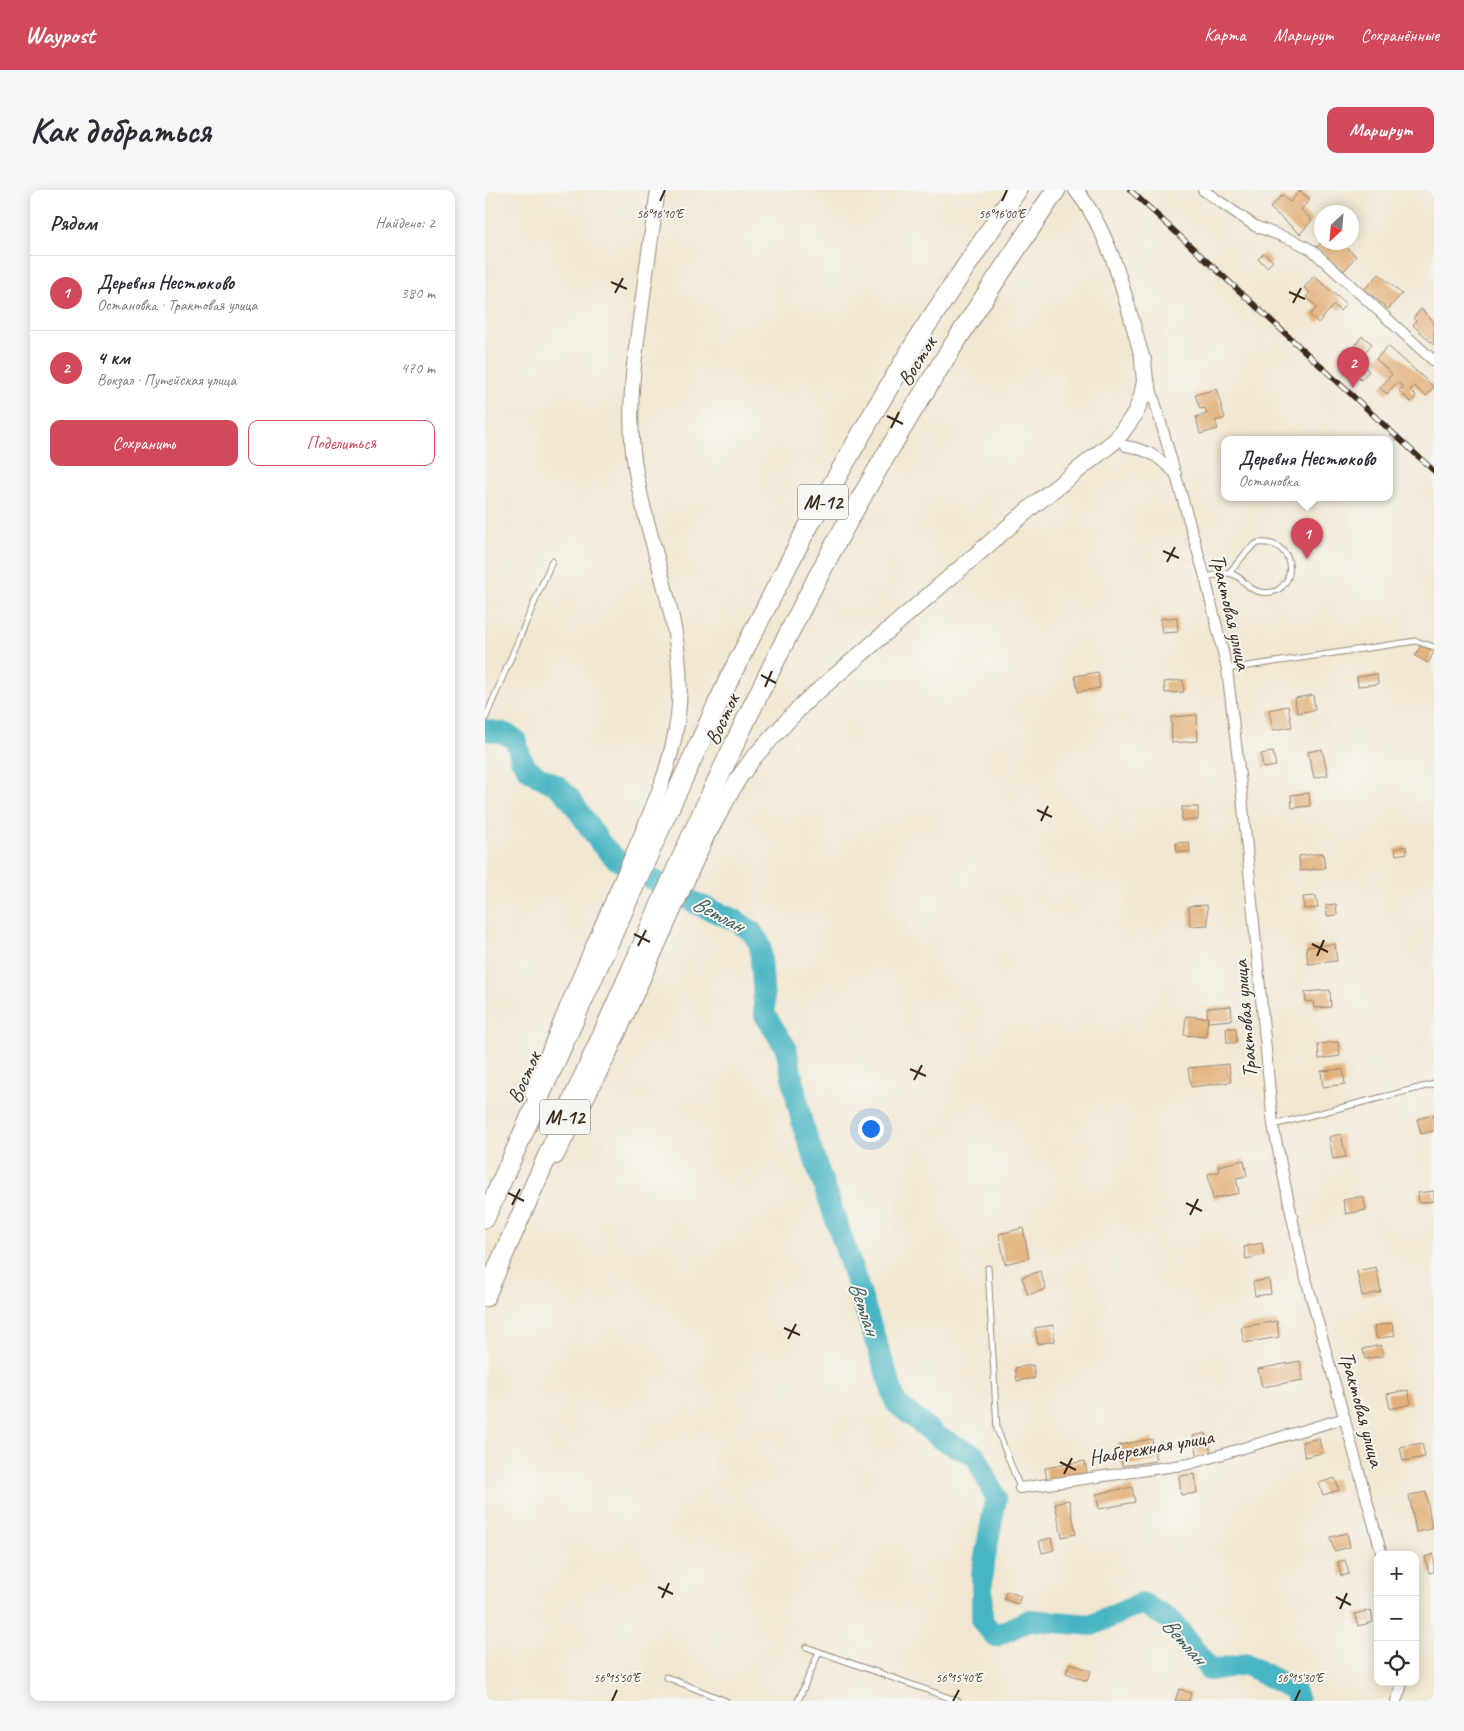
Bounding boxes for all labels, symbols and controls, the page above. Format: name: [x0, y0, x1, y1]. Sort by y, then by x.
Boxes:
text: Waypost: [25, 20, 95, 50]
text: Карта: [1204, 24, 1245, 46]
text: Маршрут: [1273, 24, 1333, 46]
text: Сохранённые: [1361, 24, 1439, 46]
button: Маршрут: [1327, 107, 1434, 153]
text: Как добраться: [30, 108, 211, 153]
north arrow: [1314, 205, 1359, 250]
text: 56°16'10"E: [637, 206, 685, 222]
text: 56°16'00"E: [979, 206, 1027, 222]
text: Рядом: [50, 210, 97, 236]
text: Найдено: 2: [375, 213, 435, 233]
text: Деревня Нестюково: [97, 271, 234, 295]
text: 1: [62, 283, 70, 303]
text: 380 m: [401, 283, 435, 303]
text: Остановка · Трактовая улица: [97, 295, 258, 315]
street label: Восток: [892, 330, 943, 391]
text: 4 км: [97, 346, 130, 370]
pin: 2: [1337, 347, 1369, 388]
text: 2: [62, 358, 70, 378]
text: 470 m: [401, 358, 435, 378]
text: Вокзал · Путейская улица: [97, 370, 236, 390]
button: Сохранить: [50, 420, 238, 466]
button: Поделиться: [248, 420, 435, 466]
popup: [1221, 436, 1393, 501]
text: Деревня Нестюково: [1239, 447, 1375, 471]
text: Остановка: [1239, 471, 1298, 491]
road number: М-12: [798, 484, 848, 520]
pin: 1: [1291, 518, 1323, 559]
street label: Трактовая улица: [1205, 552, 1257, 674]
street label: Восток: [699, 688, 746, 749]
water label: Ветлан: [688, 889, 752, 941]
street label: Трактовая улица: [1227, 957, 1263, 1079]
street label: Восток: [501, 1046, 547, 1107]
road number: М-12: [540, 1100, 590, 1134]
your location: [858, 1116, 884, 1142]
water label: Ветлан: [842, 1278, 887, 1342]
street label: Трактовая улица: [1334, 1349, 1390, 1471]
street label: Набережная улица: [1087, 1423, 1217, 1471]
map controls: [1374, 1551, 1419, 1686]
button: +: [1374, 1551, 1419, 1596]
button: −: [1374, 1596, 1419, 1641]
water label: Ветлан: [1156, 1612, 1215, 1673]
button: locate: [1374, 1641, 1419, 1686]
text: 56°15'50"E: [594, 1670, 642, 1686]
text: 56°15'40"E: [936, 1670, 984, 1686]
text: 56°15'30"E: [1277, 1670, 1325, 1686]

